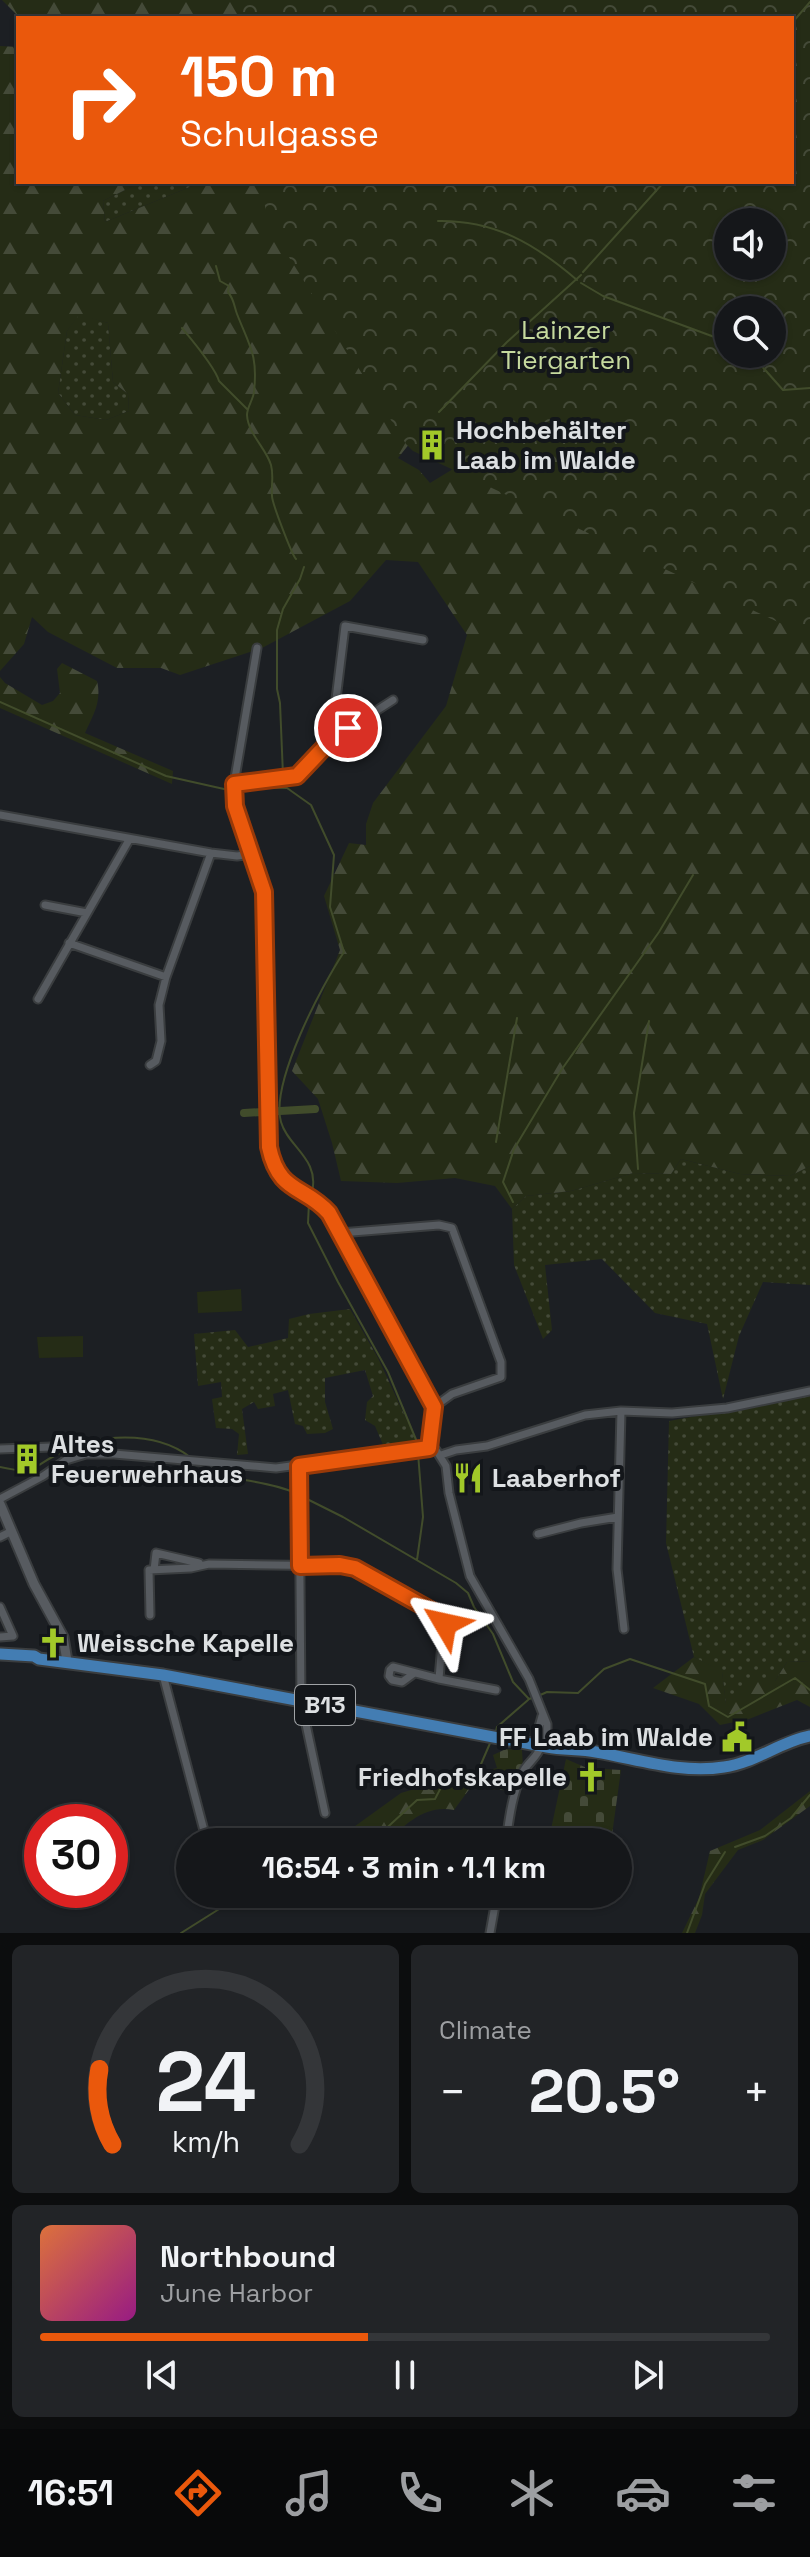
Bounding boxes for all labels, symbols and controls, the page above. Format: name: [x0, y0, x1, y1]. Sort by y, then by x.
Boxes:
text: 150 m: [180, 41, 337, 112]
icon: right: [48, 48, 152, 152]
text: Schulgasse: [180, 111, 379, 157]
map controls: [714, 208, 786, 368]
button: sound: [714, 208, 786, 280]
button: search: [714, 296, 786, 368]
park label: Lainzer Tiergarten: [501, 313, 631, 377]
place label: Hochbehälter Laab im Walde: [456, 413, 636, 477]
building icon: Hochbehälter Laab im Walde: [415, 428, 449, 462]
pin: [314, 694, 382, 762]
icon: arrive: [326, 706, 370, 750]
place label: Altes Feuerwehrhaus: [51, 1427, 243, 1491]
building icon: Altes Feuerwehrhaus: [10, 1442, 44, 1476]
restaurant icon: Laaberhof: [451, 1461, 485, 1495]
place label: Laaberhof: [492, 1461, 621, 1495]
position arrow: [403, 1582, 487, 1666]
church icon: Weissche Kapelle: [36, 1626, 70, 1660]
place label: Weissche Kapelle: [77, 1626, 294, 1660]
road number: B13: [295, 1685, 355, 1725]
place label: FF Laab im Walde: [499, 1720, 713, 1754]
public building icon: FF Laab im Walde: [720, 1720, 754, 1754]
place label: Friedhofskapelle: [358, 1760, 567, 1794]
church icon: Friedhofskapelle: [574, 1760, 608, 1794]
speed limit sign: 30: [24, 1804, 128, 1908]
text: 16:54 · 3 min · 1.1 km: [262, 1848, 546, 1887]
text: Climate: [439, 2013, 532, 2047]
text: 24: [155, 2029, 256, 2135]
text: 20.5°: [529, 2053, 680, 2130]
text: −: [439, 2064, 466, 2120]
text: +: [743, 2064, 770, 2120]
text: km/h: [171, 2124, 240, 2160]
text: Northbound: [160, 2237, 336, 2276]
text: June Harbor: [160, 2276, 313, 2310]
icon: previous: [140, 2353, 184, 2397]
icon: pause: [383, 2353, 427, 2397]
icon: next: [626, 2353, 670, 2397]
icon: directions: [170, 2465, 226, 2521]
icon: music: [281, 2465, 337, 2521]
icon: phone: [392, 2465, 448, 2521]
icon: climate: [504, 2465, 560, 2521]
icon: car: [615, 2465, 671, 2521]
icon: filters: [726, 2465, 782, 2521]
text: 16:51: [28, 2470, 114, 2516]

